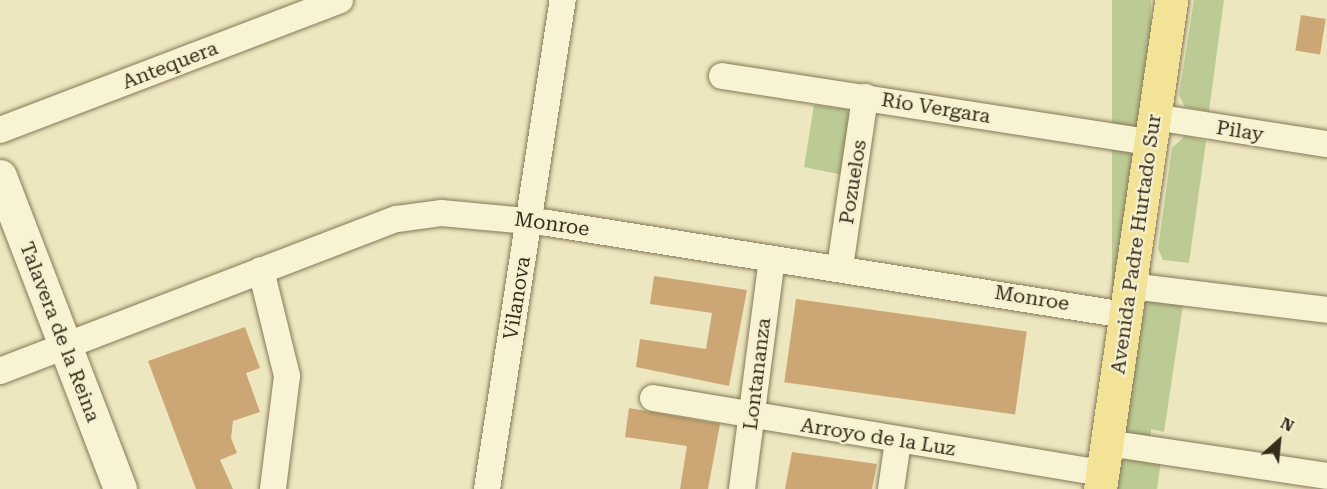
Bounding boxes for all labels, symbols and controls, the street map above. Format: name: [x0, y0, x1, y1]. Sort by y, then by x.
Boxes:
street label: Antequera: [119, 36, 221, 94]
street label: Río Vergara: [880, 88, 992, 128]
street label: Avenida Padre Hurtado Sur: [1106, 112, 1166, 376]
street label: Pilay: [1215, 115, 1265, 147]
street label: Pozuelos: [834, 138, 872, 226]
street label: Monroe: [513, 207, 591, 241]
street label: Talavera de la Reina: [15, 238, 105, 426]
street label: Vilanova: [499, 255, 535, 341]
street label: Monroe: [993, 280, 1071, 316]
street label: Lontananza: [738, 317, 776, 431]
north arrow: [1249, 411, 1309, 471]
street label: Arroyo de la Luz: [799, 413, 957, 461]
text: N: [1278, 413, 1297, 436]

